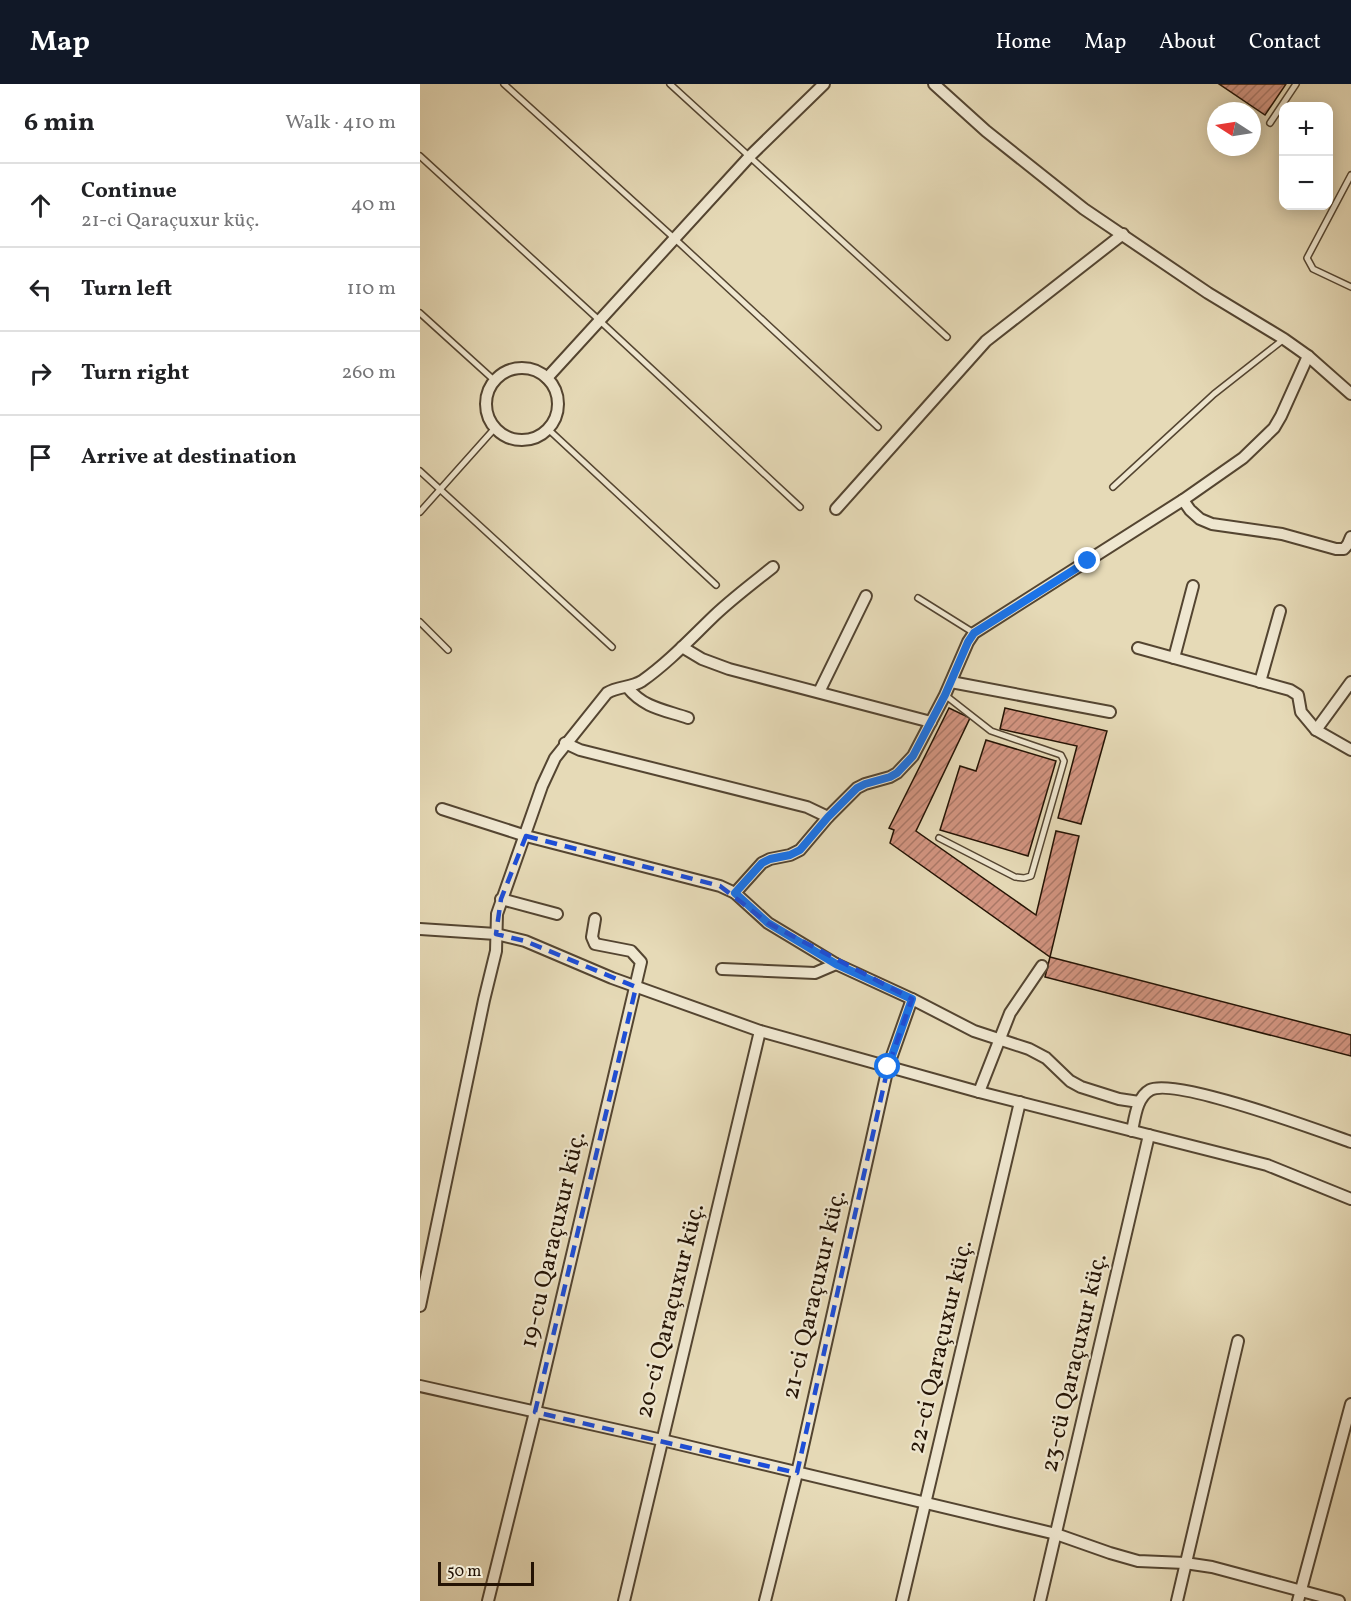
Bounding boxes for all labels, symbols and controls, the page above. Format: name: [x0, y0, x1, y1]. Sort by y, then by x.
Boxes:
text: Map: [30, 23, 90, 62]
text: Home: [996, 28, 1051, 57]
text: Map: [1084, 28, 1126, 57]
text: About: [1159, 28, 1216, 57]
text: Contact: [1249, 28, 1321, 57]
north arrow: [1207, 102, 1261, 156]
map controls: [1279, 102, 1333, 210]
button: +: [1279, 102, 1333, 156]
text: 6 min: [24, 105, 95, 141]
text: Walk · 410 m: [285, 109, 396, 137]
button: −: [1279, 156, 1333, 210]
text: Continue: [81, 176, 177, 207]
icon: ahead: [24, 189, 57, 222]
text: 40 m: [351, 191, 396, 219]
text: 21-ci Qaraçuxur küç.: [81, 207, 259, 235]
icon: left: [24, 273, 57, 306]
text: Turn left: [81, 274, 172, 305]
text: 110 m: [347, 275, 396, 303]
icon: right: [24, 357, 57, 390]
text: Turn right: [81, 358, 189, 389]
text: 260 m: [341, 359, 396, 387]
icon: arrive: [24, 441, 57, 474]
text: Arrive at destination: [81, 442, 297, 473]
route end: [1074, 547, 1100, 573]
route start: [874, 1053, 900, 1079]
street label: 19-cu Qaraçuxur küç.: [513, 1128, 595, 1352]
street label: 21-ci Qaraçuxur küç.: [774, 1187, 856, 1403]
street label: 20-ci Qaraçuxur küç.: [628, 1200, 714, 1422]
street label: 22-ci Qaraçuxur küç.: [900, 1237, 982, 1457]
street label: 23-cü Qaraçuxur küç.: [1033, 1250, 1117, 1476]
scale bar: [438, 1559, 534, 1586]
text: 50 m: [447, 1561, 481, 1583]

